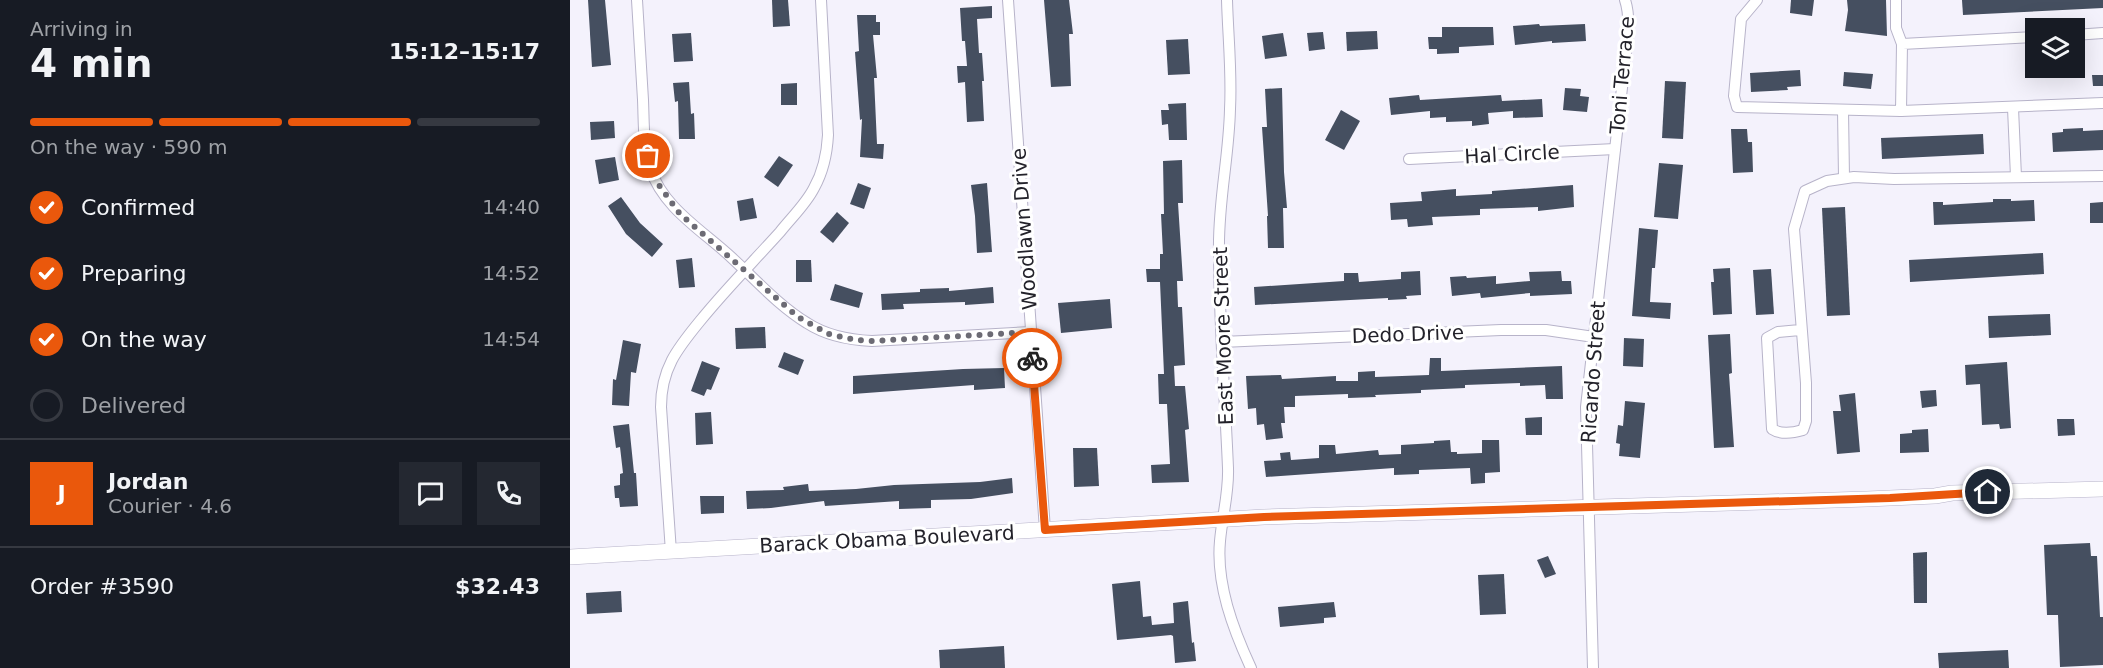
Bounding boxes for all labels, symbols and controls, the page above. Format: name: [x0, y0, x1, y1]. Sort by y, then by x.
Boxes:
street label: Toni Terrace: [1605, 15, 1639, 136]
text: Arriving in: [30, 17, 133, 41]
map controls: [2025, 18, 2085, 78]
button: layers: [2025, 18, 2085, 78]
text: 15:12–15:17: [389, 39, 540, 64]
text: 4 min: [30, 41, 152, 86]
pin: [622, 130, 673, 181]
text: On the way · 590 m: [30, 135, 228, 159]
icon: bag: [631, 139, 664, 172]
street label: Hal Circle: [1464, 140, 1560, 168]
street label: Woodlawn Drive: [1006, 147, 1042, 311]
icon: check: [30, 191, 63, 224]
text: Confirmed: [81, 195, 195, 220]
text: 14:40: [482, 195, 540, 219]
street label: East Moore Street: [1208, 246, 1238, 426]
icon: check: [30, 257, 63, 290]
text: Preparing: [81, 261, 187, 286]
text: 14:52: [482, 261, 540, 285]
street label: Ricardo Street: [1576, 300, 1610, 444]
street label: Dedo Drive: [1351, 320, 1465, 348]
icon: check: [30, 323, 63, 356]
text: On the way: [81, 327, 207, 352]
text: 14:54: [482, 327, 540, 351]
courier: [1002, 328, 1062, 388]
icon: bike: [1016, 342, 1049, 375]
text: Delivered: [81, 393, 186, 418]
button: chat: [399, 462, 462, 525]
button: phone: [477, 462, 540, 525]
pin: [1962, 466, 2013, 517]
text: Jordan: [108, 469, 188, 494]
icon: home: [1971, 475, 2004, 508]
text: J: [57, 481, 66, 506]
text: Courier · 4.6: [108, 494, 232, 518]
street label: Barack Obama Boulevard: [759, 520, 1015, 558]
text: Order #3590: [30, 574, 174, 599]
text: $32.43: [455, 574, 540, 599]

